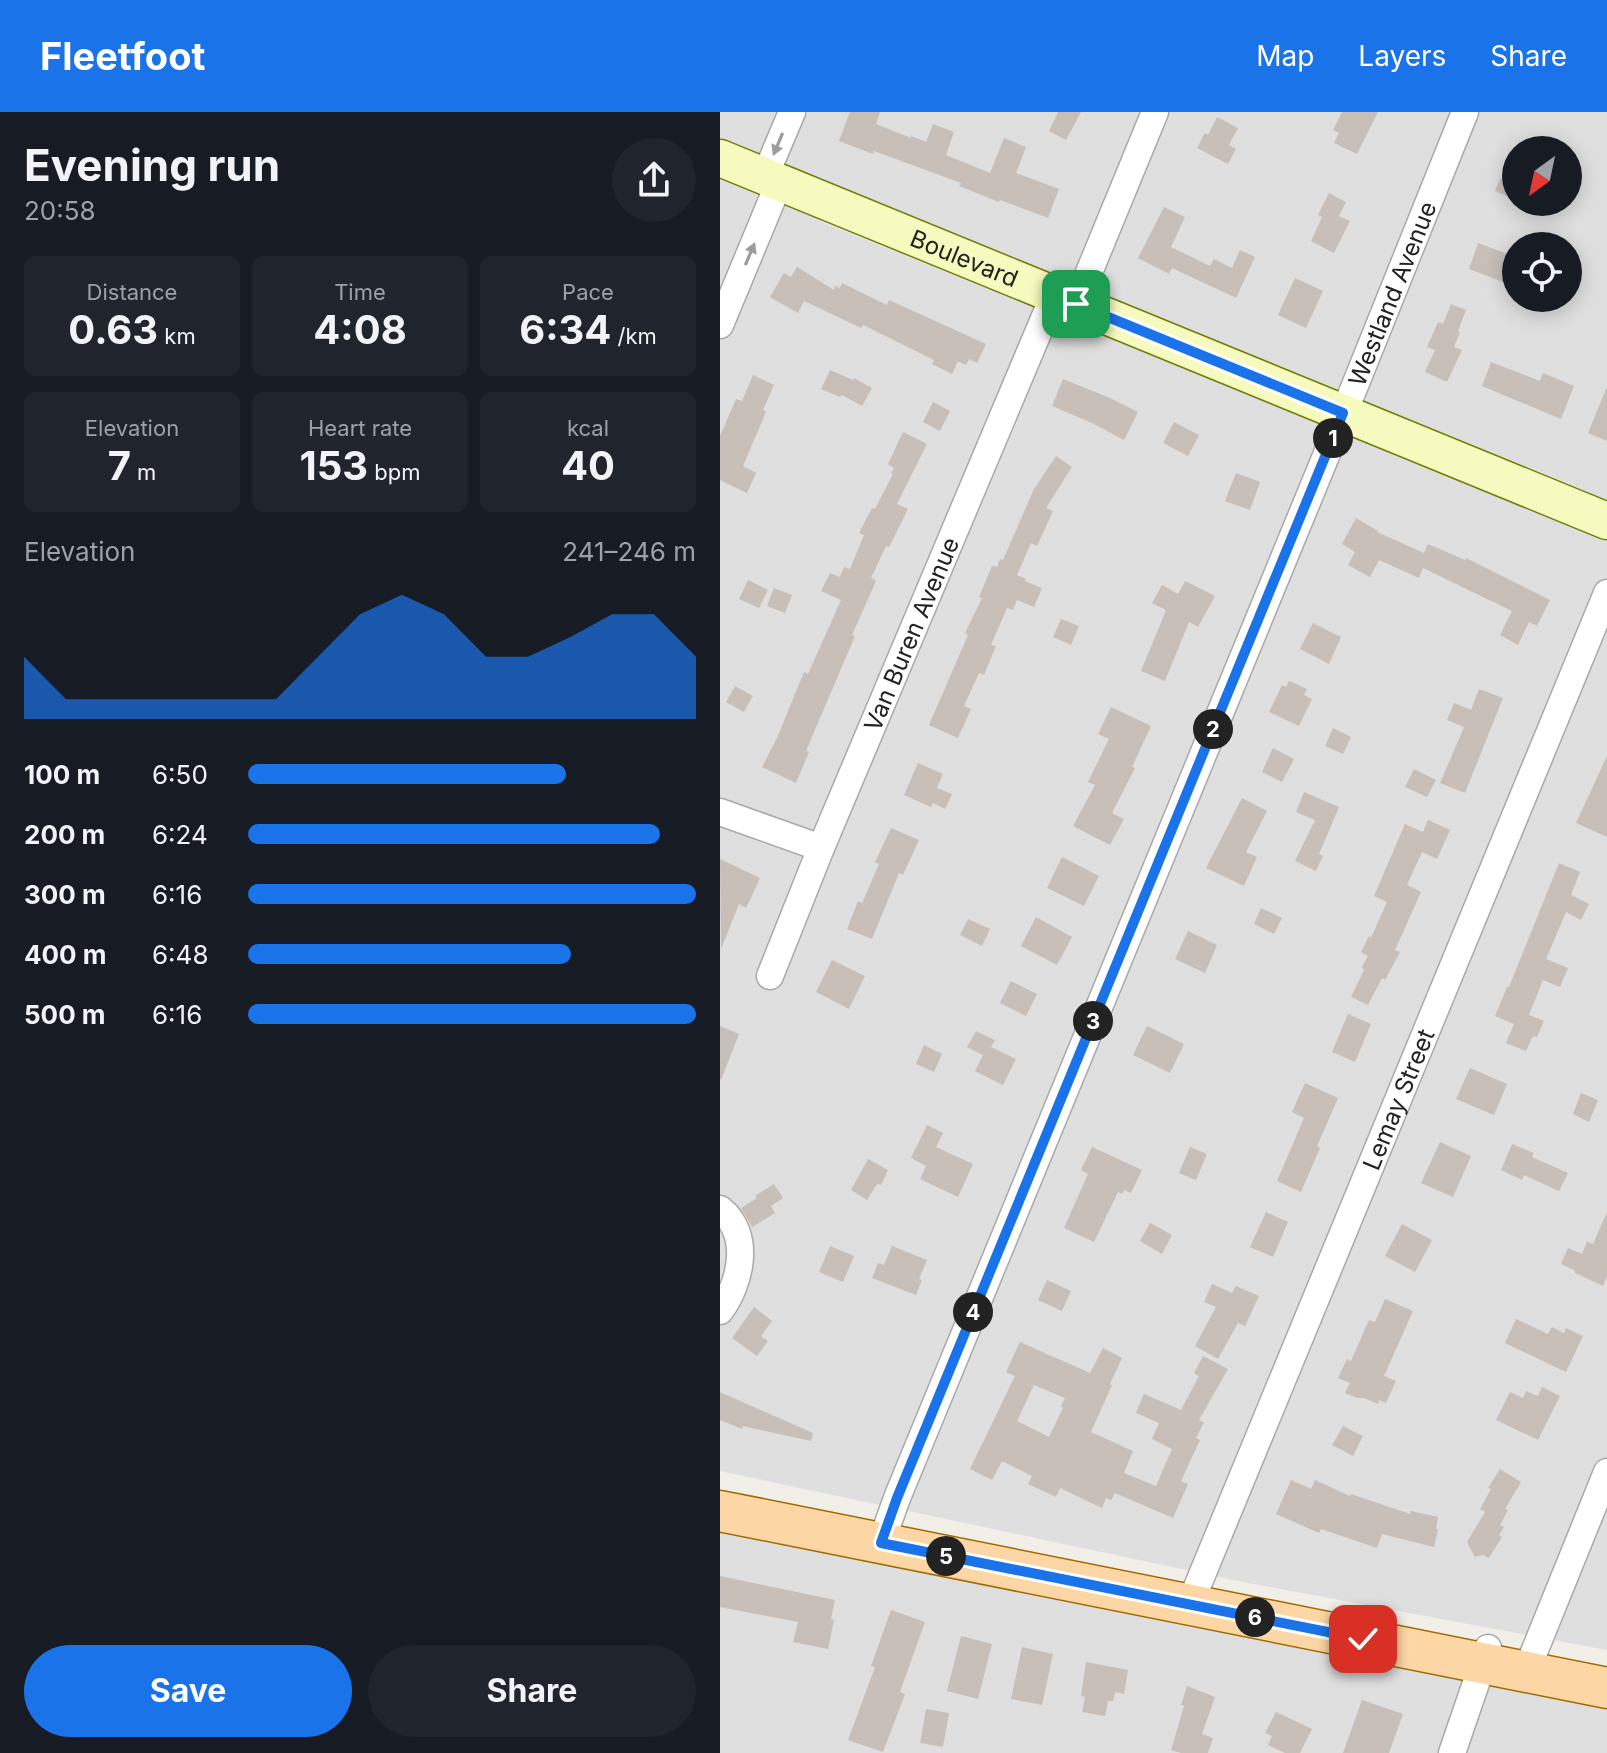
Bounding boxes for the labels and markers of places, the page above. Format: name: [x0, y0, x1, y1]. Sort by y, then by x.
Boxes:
pin: [1042, 270, 1110, 338]
pin: 1: [1313, 418, 1353, 458]
pin: 2: [1193, 709, 1233, 749]
pin: 3: [1073, 1001, 1113, 1041]
pin: 4: [953, 1292, 993, 1332]
pin: 5: [926, 1536, 966, 1576]
pin: 6: [1235, 1597, 1275, 1637]
pin: [1329, 1605, 1397, 1673]

